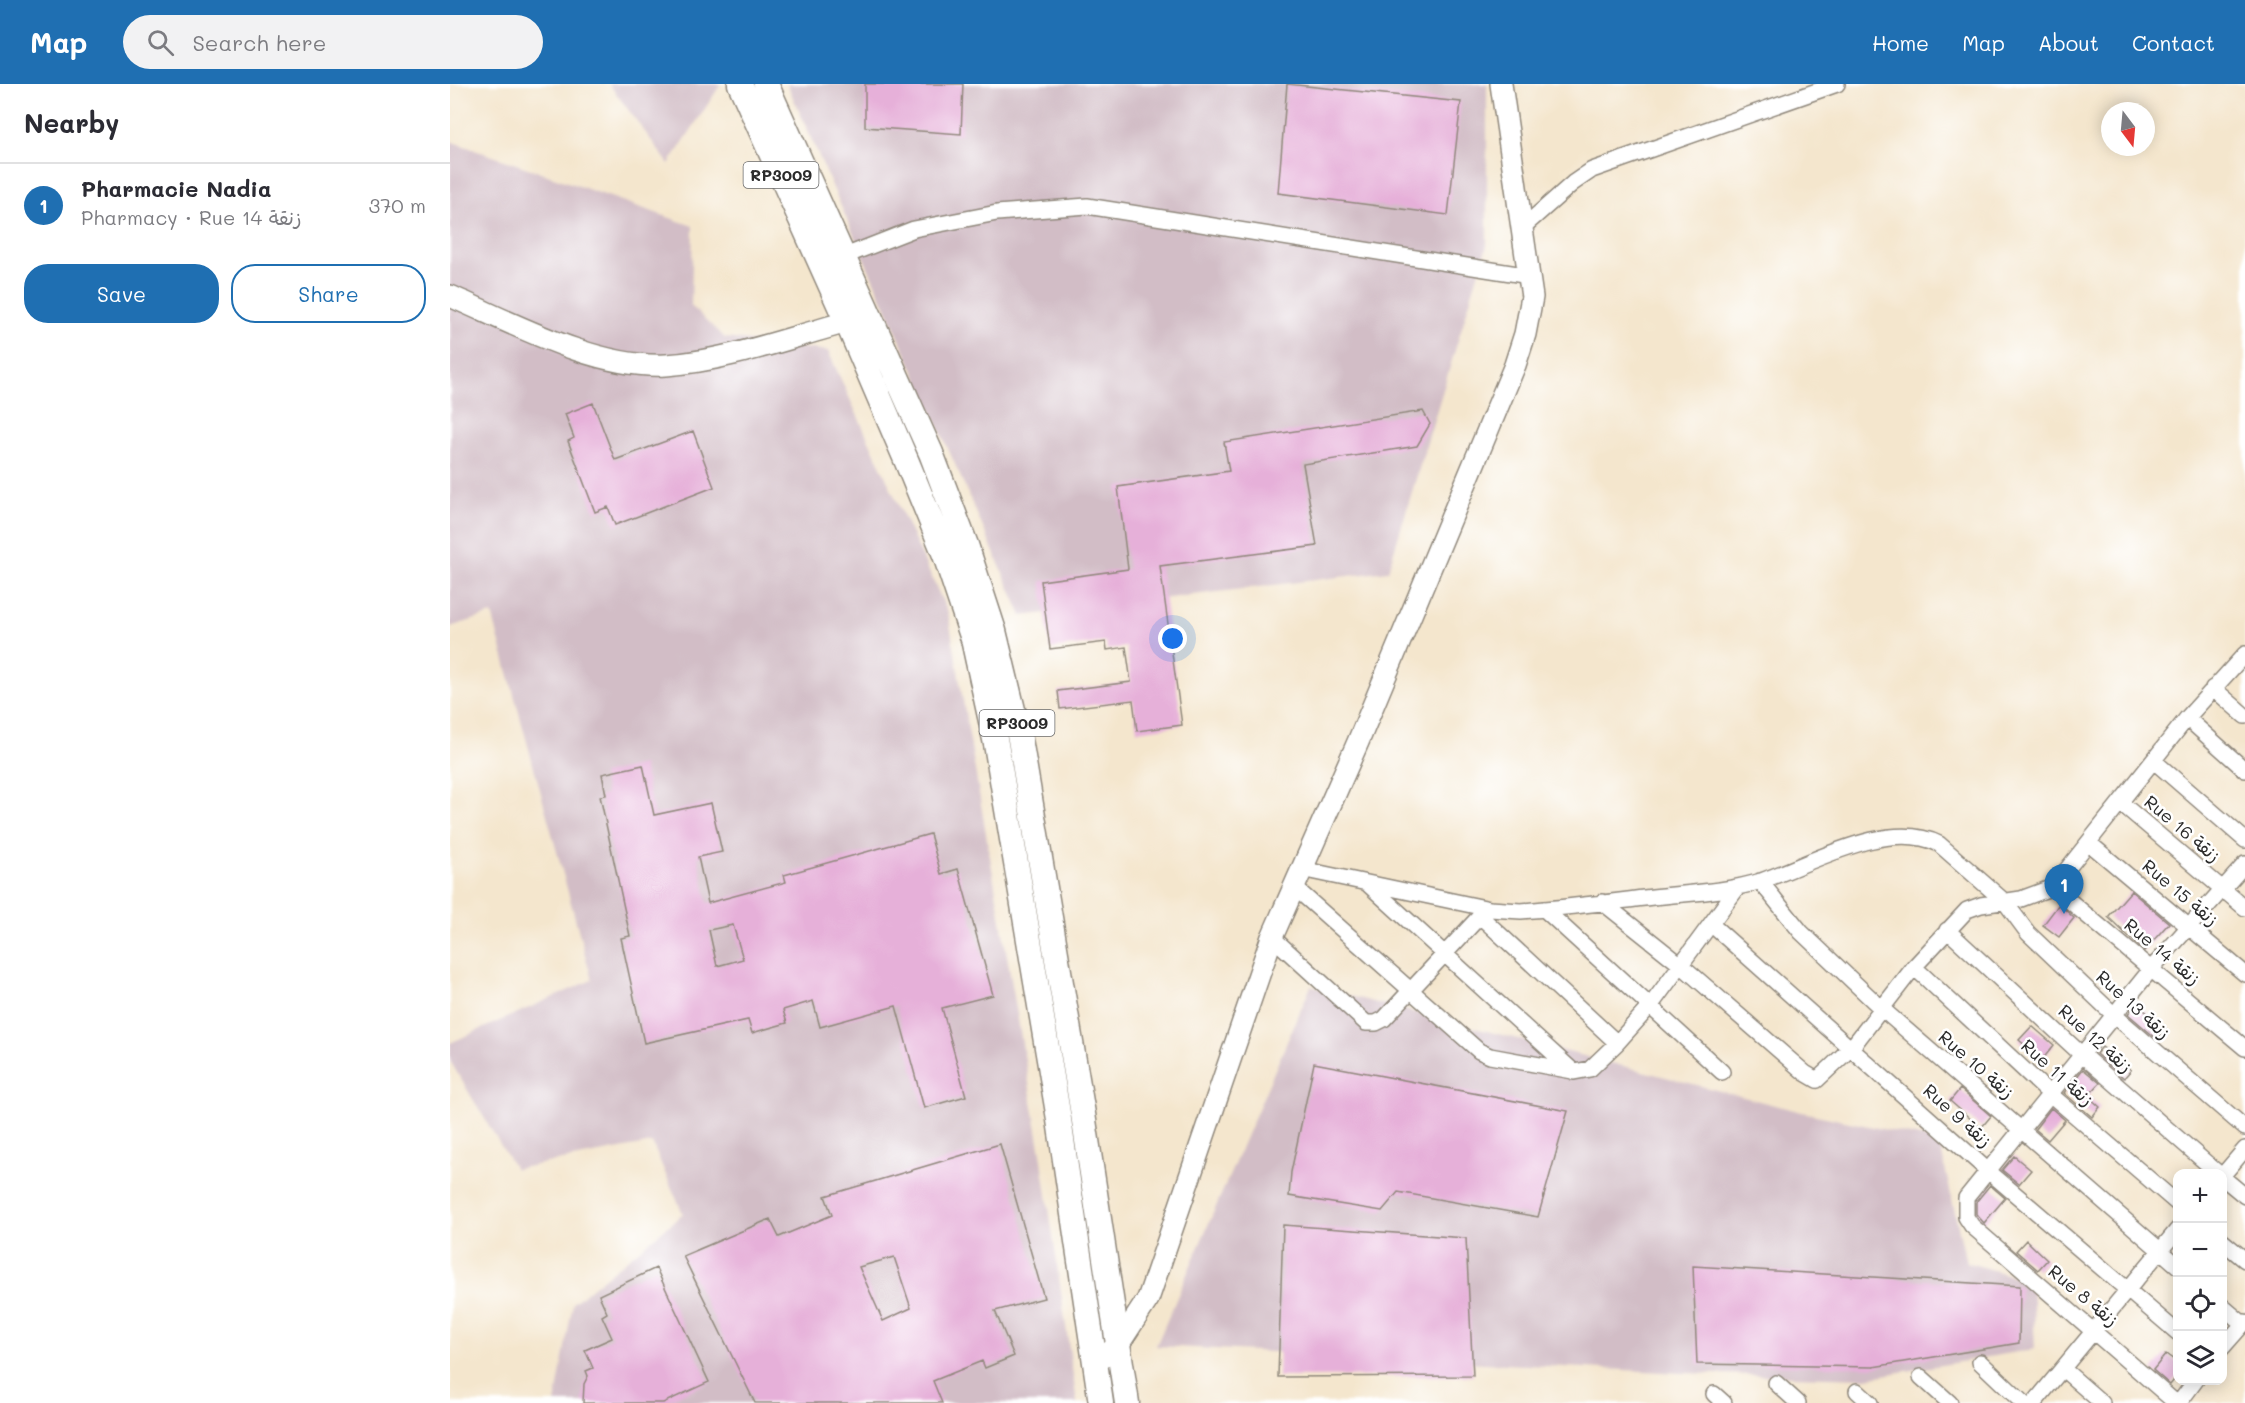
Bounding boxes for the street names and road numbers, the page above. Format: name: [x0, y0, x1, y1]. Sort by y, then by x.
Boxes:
road number: RP3009: [744, 162, 818, 188]
road number: RP3009: [980, 710, 1054, 736]
street label: Rue 16 زنقة: [2140, 789, 2226, 867]
street label: Rue 15 زنقة: [2138, 853, 2224, 931]
street label: Rue 14 زنقة: [2120, 912, 2206, 990]
street label: Rue 13 زنقة: [2091, 965, 2176, 1044]
street label: Rue 12 زنقة: [2054, 999, 2138, 1078]
street label: Rue 10 زنقة: [1934, 1025, 2020, 1104]
street label: Rue 11 زنقة: [2016, 1033, 2099, 1111]
street label: Rue 9 زنقة: [1918, 1078, 1997, 1152]
street label: Rue 8 زنقة: [2044, 1259, 2124, 1332]

